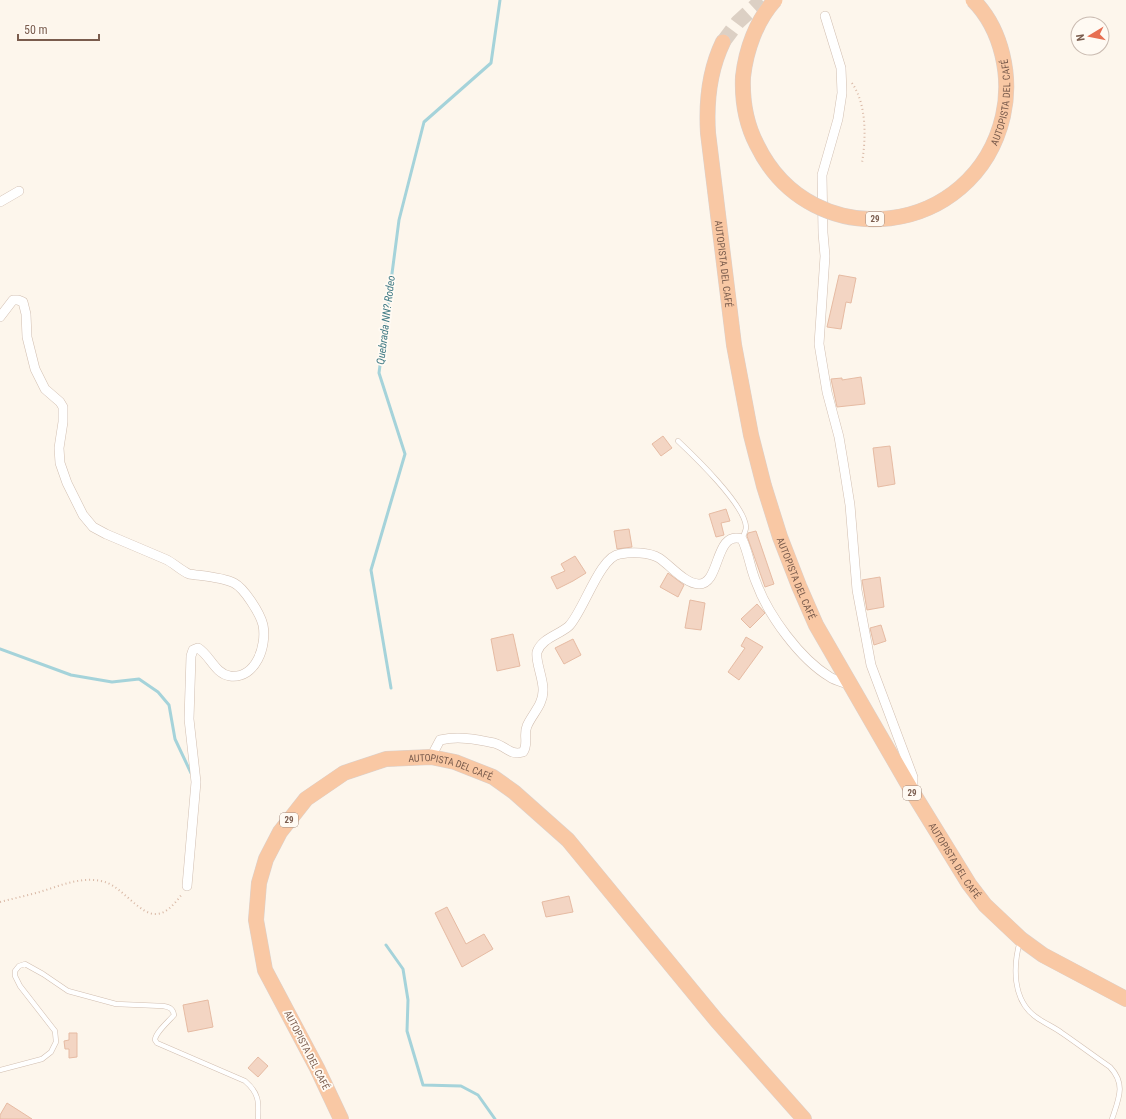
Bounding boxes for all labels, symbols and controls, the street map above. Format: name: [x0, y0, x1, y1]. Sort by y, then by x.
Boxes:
scale bar: [18, 16, 99, 42]
north arrow: [1070, 16, 1110, 56]
text: 50 m: [24, 23, 48, 37]
text: N: [1074, 33, 1088, 42]
street label: AUTOPISTA DEL CAFÉ: [988, 58, 1012, 147]
road number: 29: [866, 212, 884, 226]
street label: AUTOPISTA DEL CAFÉ: [713, 220, 736, 308]
water label: Quebrada NN? Rodeo: [374, 275, 398, 365]
street label: AUTOPISTA DEL CAFÉ: [775, 536, 819, 621]
street label: AUTOPISTA DEL CAFÉ: [408, 752, 495, 782]
road number: 29: [903, 786, 921, 800]
road number: 29: [280, 813, 298, 827]
street label: AUTOPISTA DEL CAFÉ: [927, 820, 984, 900]
street label: AUTOPISTA DEL CAFÉ: [282, 1008, 333, 1091]

